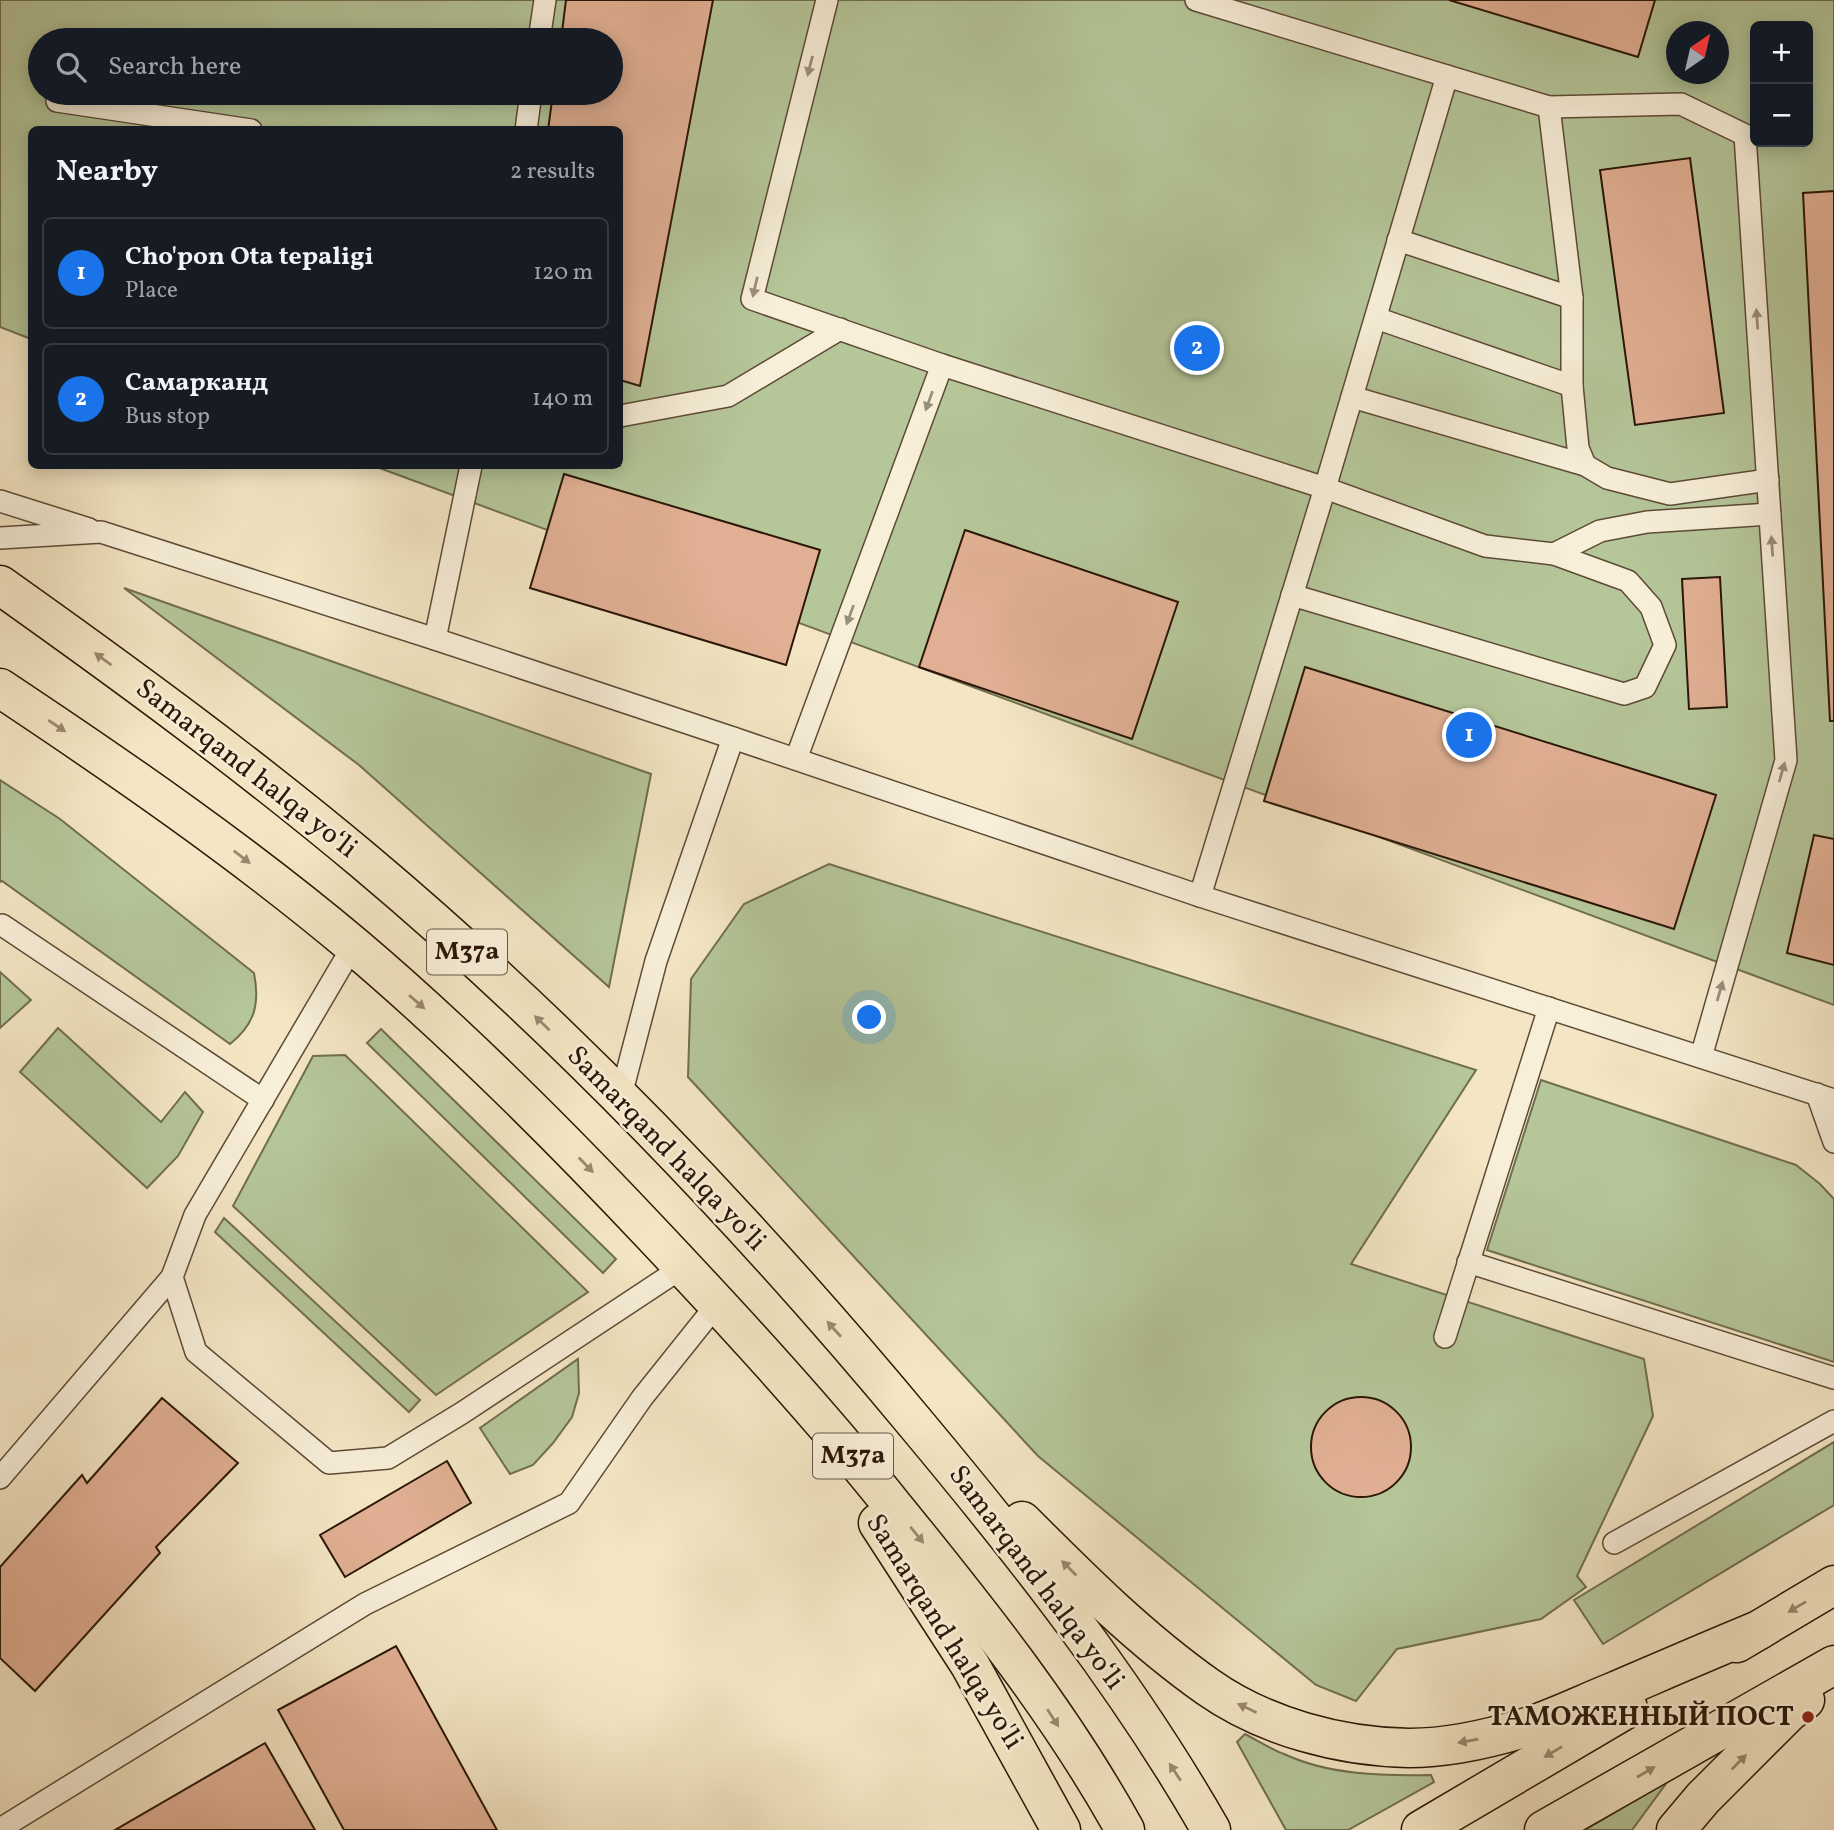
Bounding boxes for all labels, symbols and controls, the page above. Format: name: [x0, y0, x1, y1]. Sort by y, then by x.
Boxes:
north arrow: [1666, 21, 1729, 84]
map controls: [1750, 21, 1813, 147]
button: +: [1750, 21, 1813, 84]
search box: [28, 28, 623, 105]
icon: search: [52, 48, 90, 86]
text: Search here: [108, 49, 241, 85]
one-way arrow: [804, 55, 815, 77]
button: −: [1750, 84, 1813, 147]
text: Nearby: [56, 151, 158, 193]
text: 2 results: [510, 156, 595, 188]
text: Cho'pon Ota tepaligi: [125, 239, 374, 275]
text: 1: [76, 257, 86, 289]
text: 120 m: [533, 257, 593, 289]
text: Place: [125, 275, 178, 307]
one-way arrow: [750, 276, 761, 298]
one-way arrow: [1751, 308, 1762, 330]
pin: 2: [1174, 322, 1220, 374]
text: Самарканд: [125, 365, 268, 401]
text: 2: [75, 383, 87, 415]
text: 140 m: [532, 383, 593, 415]
one-way arrow: [923, 391, 934, 412]
text: Bus stop: [125, 401, 210, 433]
one-way arrow: [1766, 535, 1777, 557]
one-way arrow: [844, 604, 855, 625]
one-way arrow: [94, 652, 112, 666]
street label: Samarqand halqa yoʻli: [127, 670, 365, 868]
pin: 1: [1446, 709, 1492, 761]
one-way arrow: [47, 719, 67, 732]
one-way arrow: [1778, 762, 1788, 783]
one-way arrow: [233, 850, 251, 865]
road number: M37a: [427, 930, 507, 974]
one-way arrow: [1715, 980, 1726, 1002]
one-way arrow: [409, 994, 426, 1009]
your location: [852, 1000, 886, 1034]
one-way arrow: [534, 1015, 551, 1031]
street label: Samarqand halqa yoʻli: [557, 1038, 775, 1260]
one-way arrow: [577, 1157, 594, 1173]
one-way arrow: [827, 1320, 843, 1337]
road number: M37a: [813, 1434, 893, 1478]
street label: Samarqand halqa yoʻli: [939, 1458, 1133, 1698]
street label: Samarqand halqa yo'li: [856, 1507, 1032, 1757]
one-way arrow: [910, 1526, 925, 1544]
one-way arrow: [1061, 1560, 1077, 1576]
one-way arrow: [1787, 1601, 1806, 1614]
place label: ТАМОЖЕННЫЙ ПОСТ: [1488, 1698, 1794, 1737]
one-way arrow: [1237, 1703, 1257, 1714]
one-way arrow: [1047, 1708, 1060, 1727]
marker: ТАМОЖЕННЫЙ ПОСТ: [1800, 1709, 1816, 1725]
one-way arrow: [1456, 1736, 1478, 1747]
one-way arrow: [1544, 1746, 1563, 1758]
one-way arrow: [1731, 1754, 1747, 1770]
one-way arrow: [1168, 1762, 1181, 1782]
one-way arrow: [1636, 1766, 1656, 1778]

